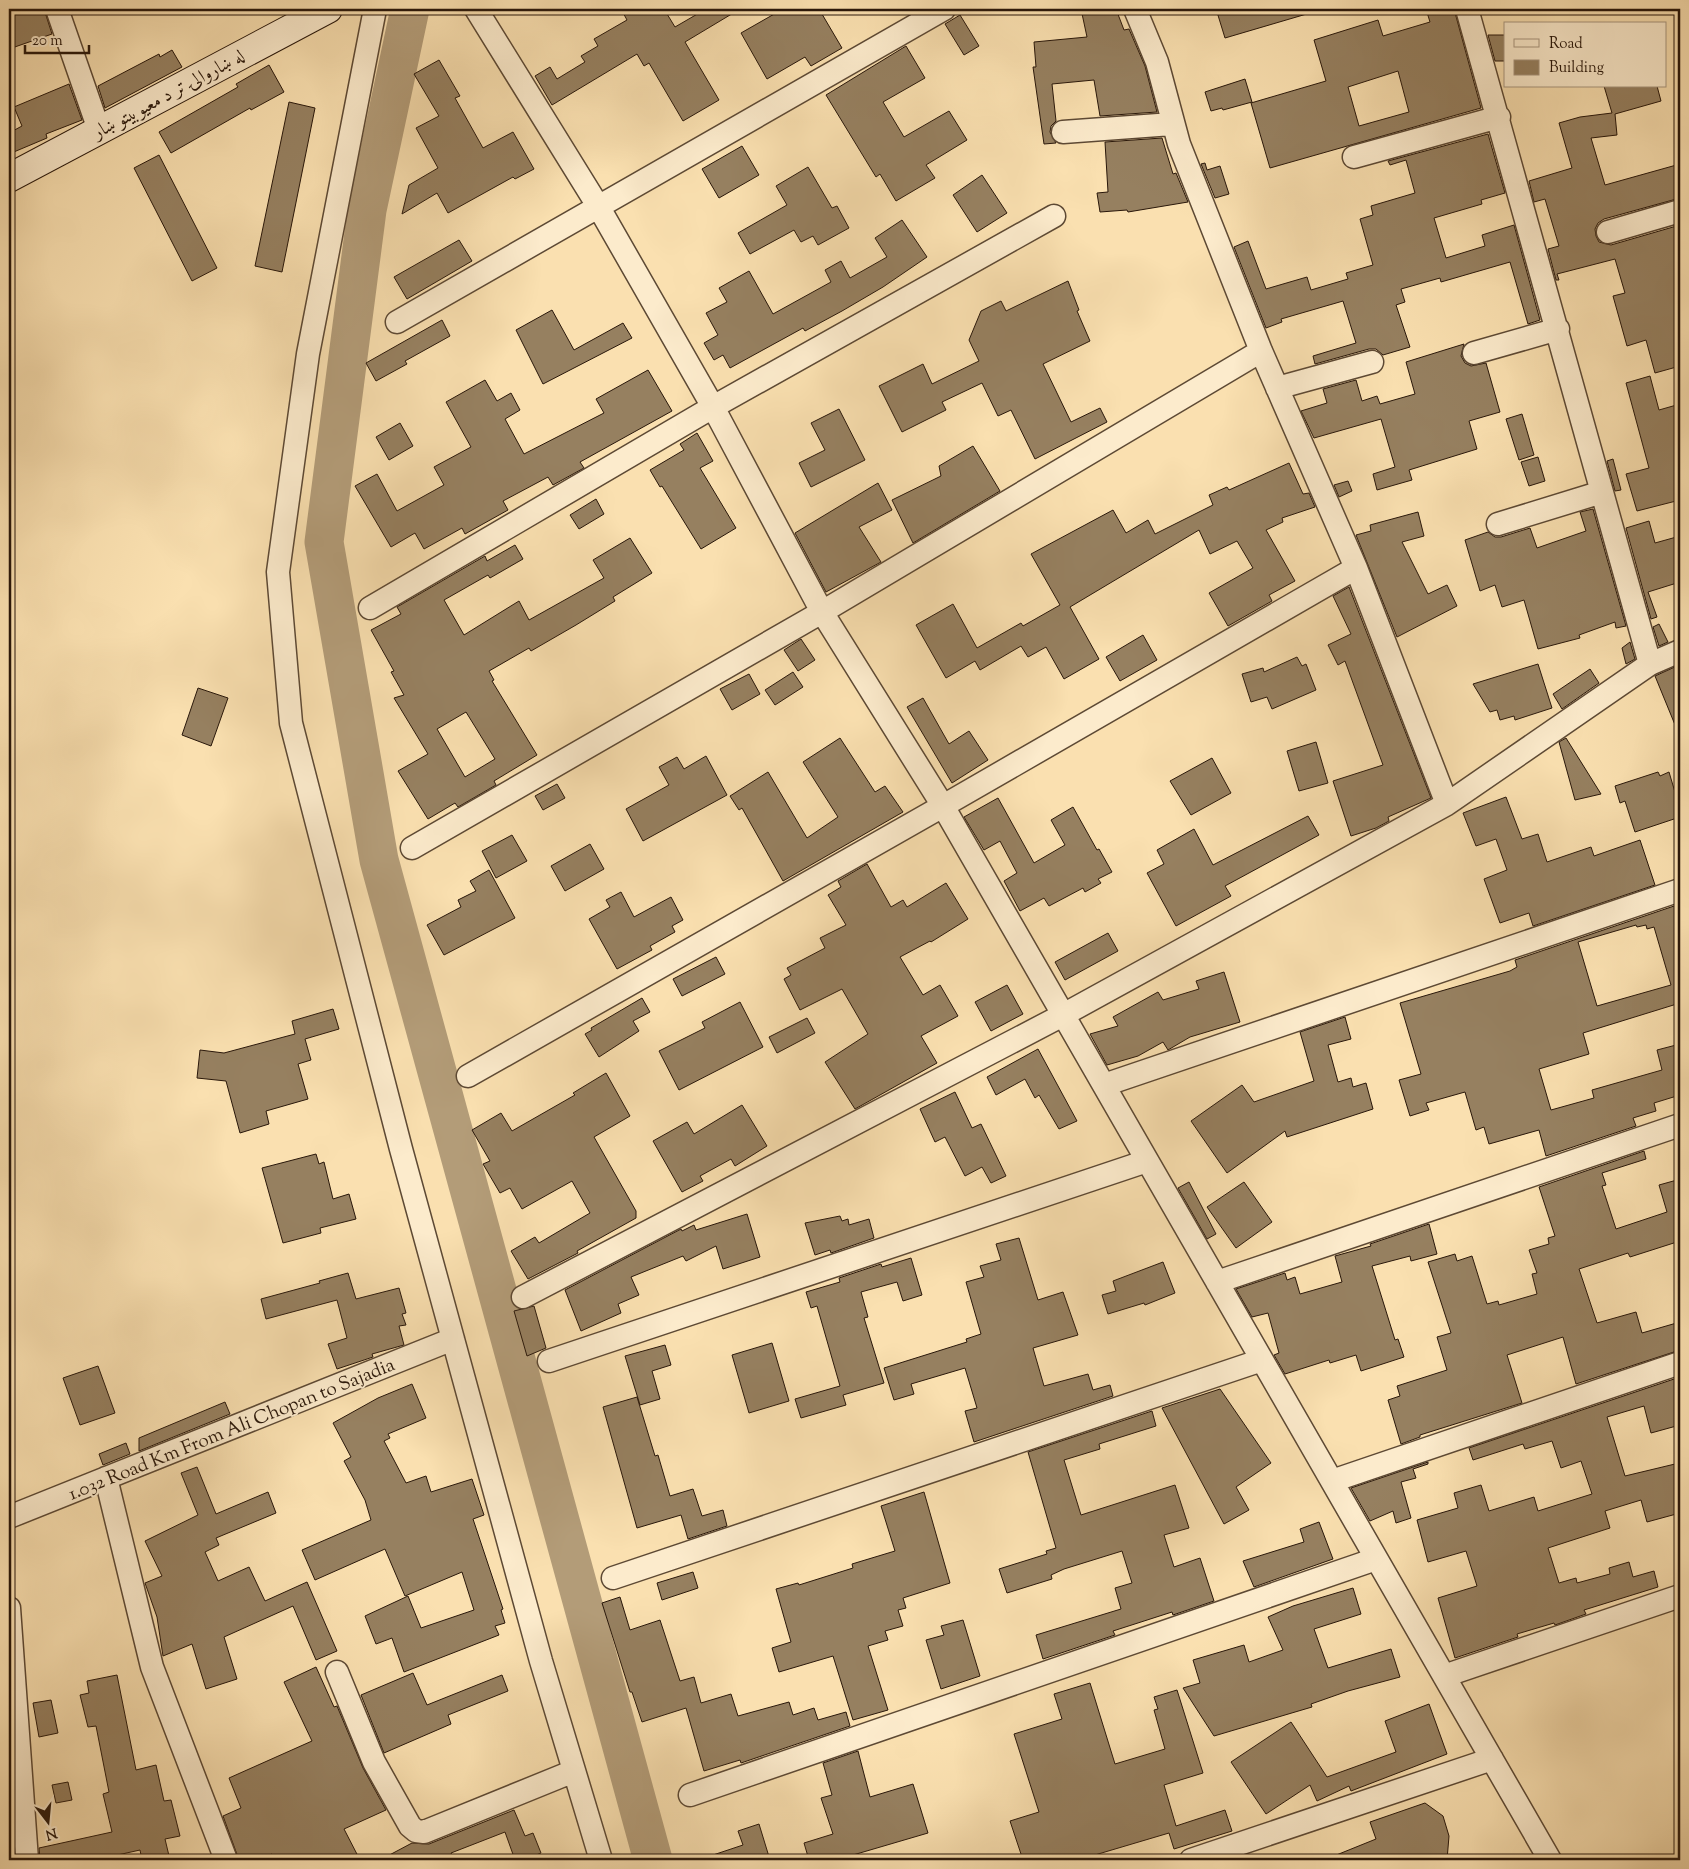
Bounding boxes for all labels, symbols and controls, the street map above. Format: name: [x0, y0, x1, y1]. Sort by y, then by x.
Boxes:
scale bar: [25, 22, 89, 54]
legend: [1504, 22, 1666, 88]
text: 20 m: [32, 31, 63, 52]
text: Road: [1549, 34, 1583, 55]
street label: له ښاروالۍ تر د معیوبیتو ښار: [87, 44, 250, 148]
text: Building: [1549, 58, 1604, 79]
street label: 1.032 Road Km From Ali Chopan to Sajadia: [65, 1352, 399, 1508]
north arrow: [22, 1796, 72, 1846]
text: N: [43, 1821, 59, 1844]

